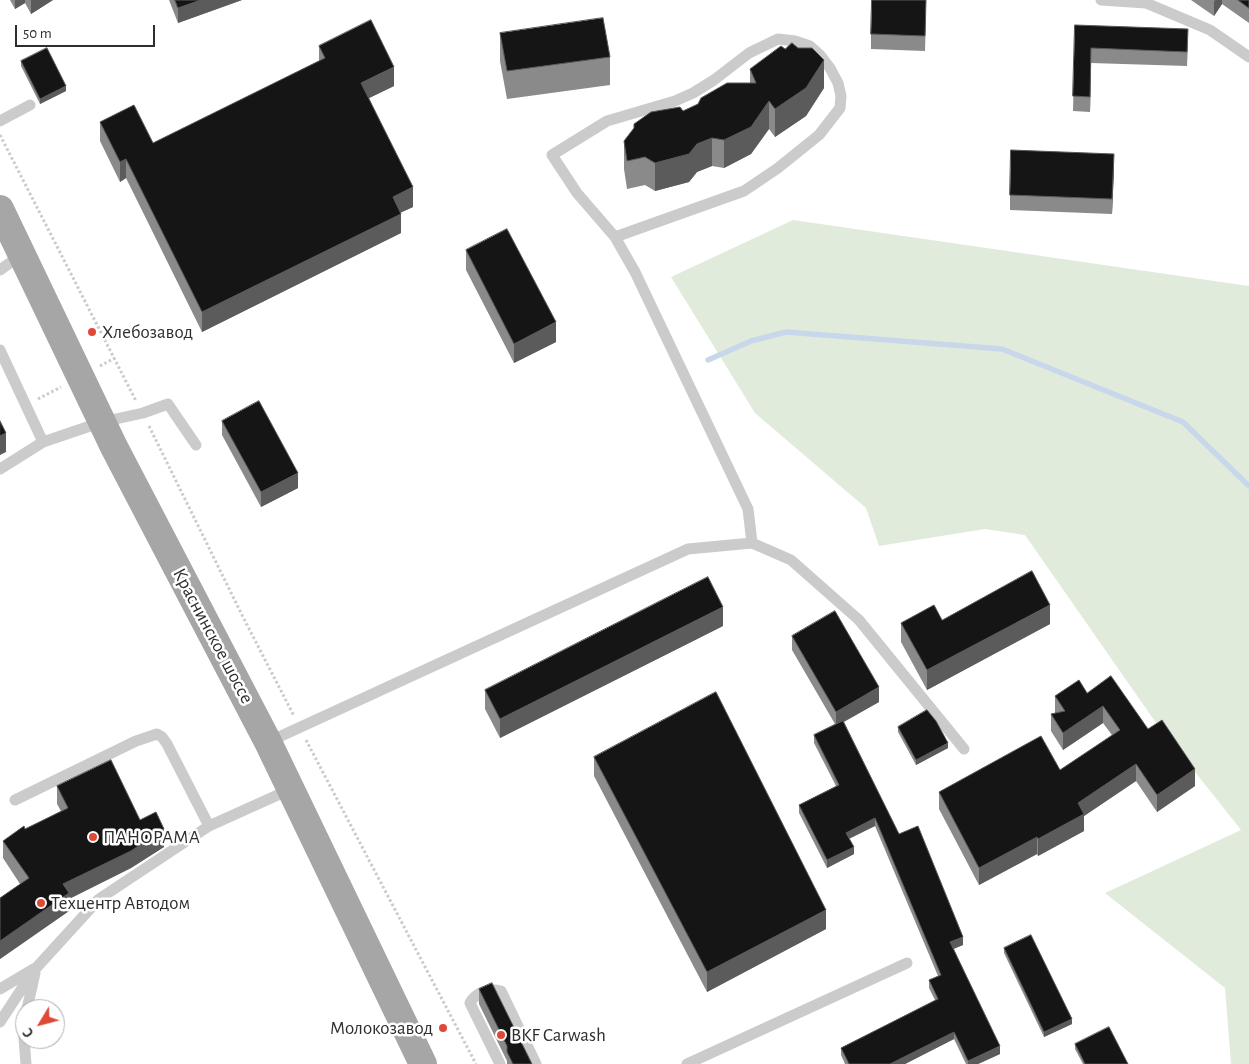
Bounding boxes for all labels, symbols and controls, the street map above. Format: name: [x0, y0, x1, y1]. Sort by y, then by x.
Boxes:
scale bar: [18, 15, 158, 47]
text: 50 m: [23, 26, 52, 41]
place label: Хлебозавод: [102, 321, 193, 343]
marker: Хлебозавод: [86, 326, 98, 338]
street label: Краснинское шоссе: [168, 564, 258, 708]
place label: ПАНОРАМА: [103, 826, 200, 848]
marker: ПАНОРАМА: [87, 831, 99, 843]
place label: Техцентр Автодом: [51, 892, 190, 914]
marker: Техцентр Автодом: [35, 897, 47, 909]
north arrow: [15, 999, 65, 1049]
place label: Молокозавод: [330, 1017, 433, 1039]
marker: Молокозавод: [437, 1022, 449, 1034]
place label: BKF Carwash: [511, 1024, 606, 1046]
text: С: [21, 1025, 37, 1040]
marker: BKF Carwash: [495, 1029, 507, 1041]

